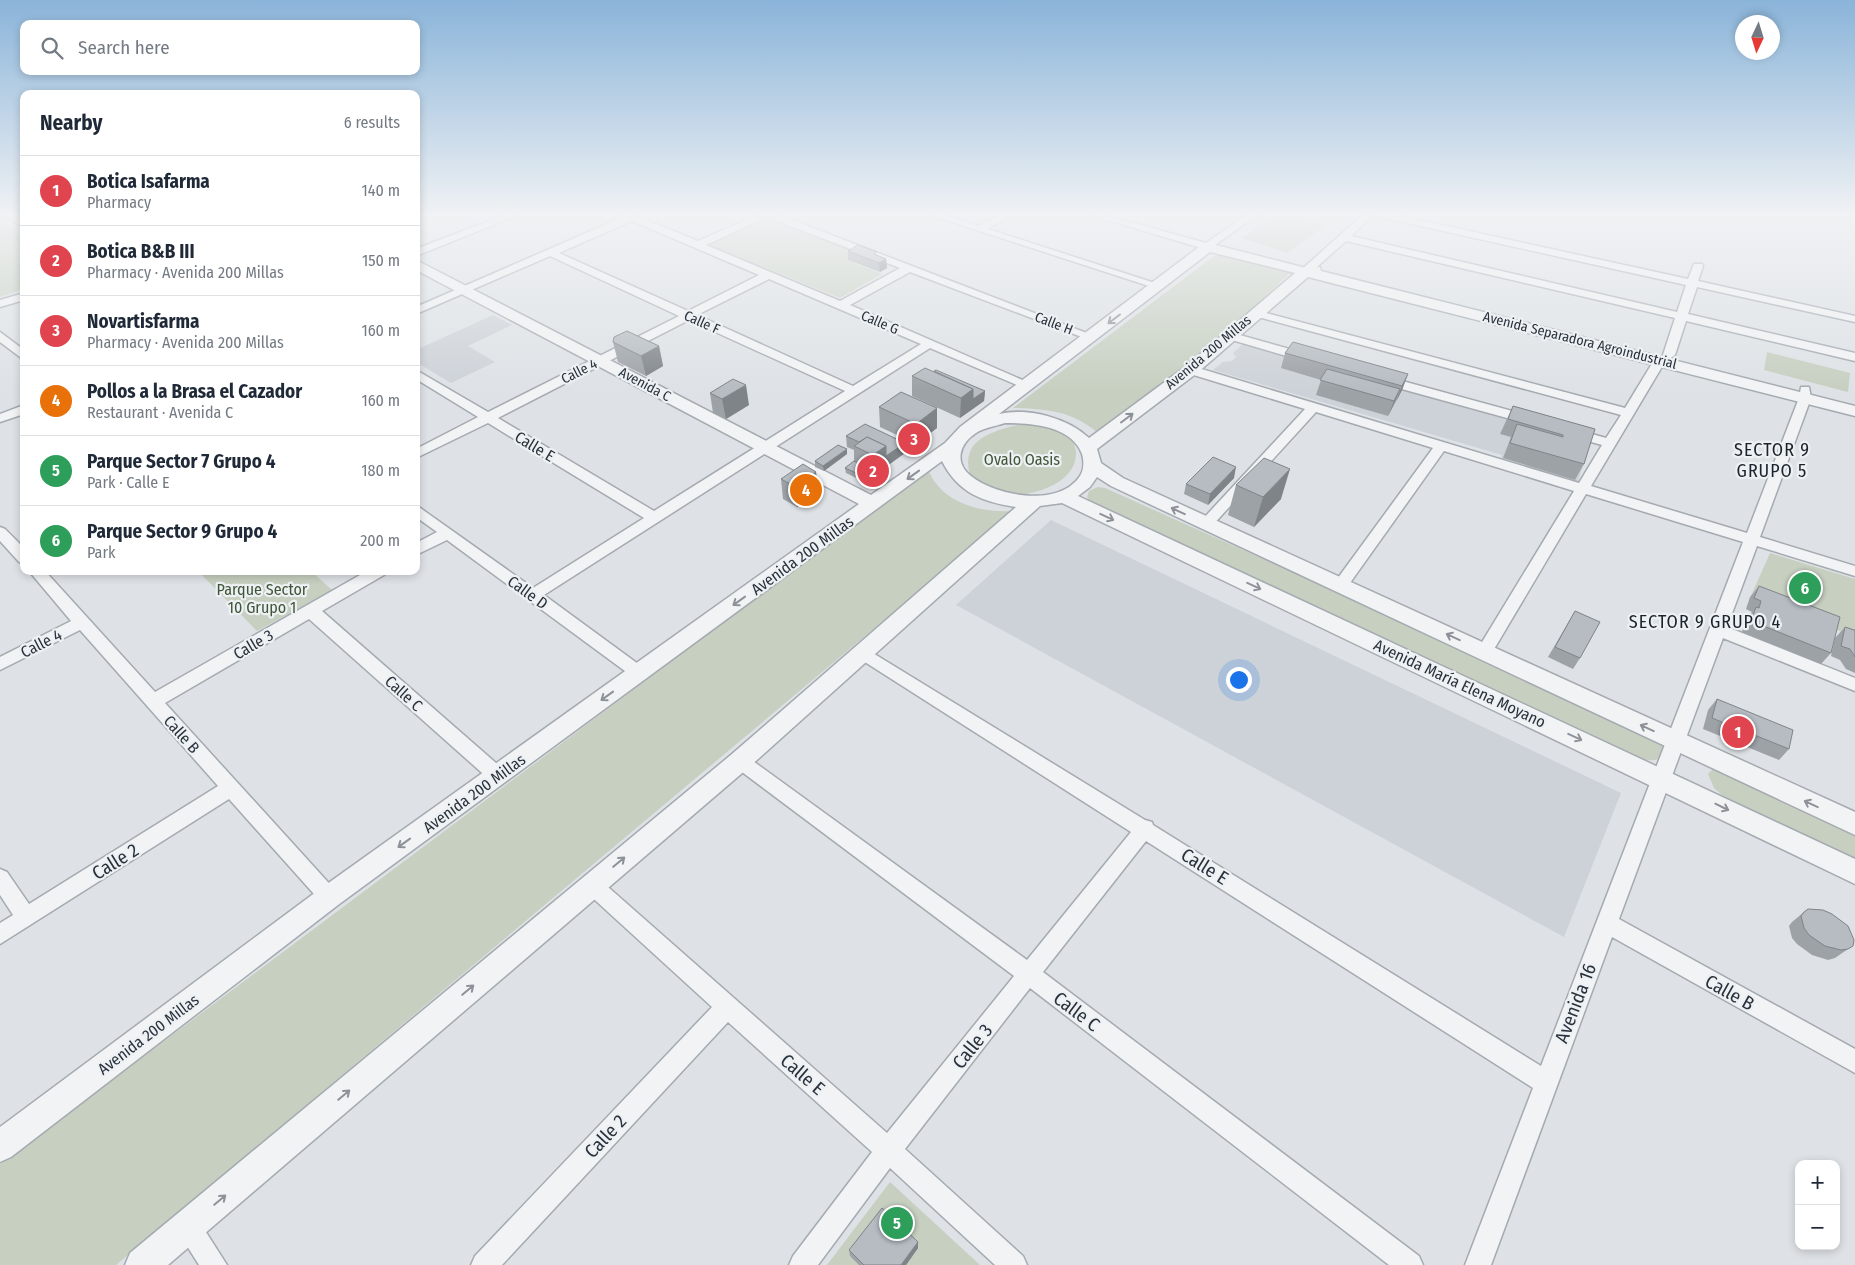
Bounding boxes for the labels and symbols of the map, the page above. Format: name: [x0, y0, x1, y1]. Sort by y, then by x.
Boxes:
north arrow: [1735, 15, 1780, 60]
street label: Calle F: [681, 307, 722, 338]
street label: Calle G: [858, 307, 901, 338]
street label: Calle H: [1032, 308, 1075, 339]
street label: Avenida Separadora Agroindustrial: [1481, 308, 1679, 373]
street label: Avenida 200 Millas: [1162, 312, 1255, 393]
one-way arrow: [1108, 314, 1121, 325]
street label: Calle 4: [558, 355, 600, 388]
street label: Avenida C: [616, 364, 674, 405]
one-way arrow: [1120, 413, 1134, 423]
pin: 3: [898, 420, 930, 458]
street label: Calle E: [511, 427, 558, 466]
district label: SECTOR 9 GRUPO 5: [1734, 439, 1810, 482]
park label: Ovalo Oasis: [984, 450, 1060, 469]
pin: 2: [857, 452, 889, 490]
one-way arrow: [906, 470, 920, 480]
pin: 4: [790, 471, 822, 509]
one-way arrow: [1171, 505, 1186, 515]
street label: Avenida 200 Millas: [747, 512, 857, 599]
one-way arrow: [1099, 512, 1114, 522]
pin: 6: [1789, 569, 1821, 607]
street label: Calle D: [504, 571, 551, 613]
park label: Parque Sector 10 Grupo 1: [217, 580, 308, 617]
one-way arrow: [1246, 582, 1261, 591]
one-way arrow: [732, 596, 746, 606]
district label: SECTOR 9 GRUPO 4: [1629, 611, 1781, 633]
street label: Calle 4: [18, 625, 65, 662]
street label: Calle 3: [230, 625, 277, 663]
one-way arrow: [1446, 632, 1461, 642]
street label: Avenida María Elena Moyano: [1371, 635, 1549, 732]
your location: [1226, 667, 1252, 693]
street label: Calle C: [381, 672, 426, 715]
one-way arrow: [600, 691, 614, 701]
street label: Calle B: [160, 711, 204, 757]
pin: 1: [1722, 713, 1754, 751]
one-way arrow: [1640, 723, 1655, 733]
one-way arrow: [1567, 733, 1582, 742]
street label: Avenida 200 Millas: [419, 750, 529, 837]
one-way arrow: [1804, 799, 1819, 808]
one-way arrow: [1714, 803, 1729, 812]
one-way arrow: [398, 837, 412, 848]
street label: Calle 2: [88, 838, 143, 885]
street label: Calle E: [1177, 843, 1233, 890]
one-way arrow: [612, 857, 625, 868]
street label: Avenida 16: [1550, 960, 1601, 1046]
street label: Calle B: [1701, 970, 1758, 1015]
one-way arrow: [461, 985, 474, 996]
street label: Calle C: [1049, 987, 1105, 1036]
street label: Avenida 200 Millas: [94, 990, 203, 1079]
street label: Calle 3: [947, 1019, 997, 1073]
street label: Calle E: [776, 1049, 830, 1100]
one-way arrow: [337, 1090, 350, 1101]
street label: Calle 2: [580, 1110, 631, 1163]
one-way arrow: [213, 1194, 226, 1205]
pin: 5: [881, 1204, 913, 1242]

